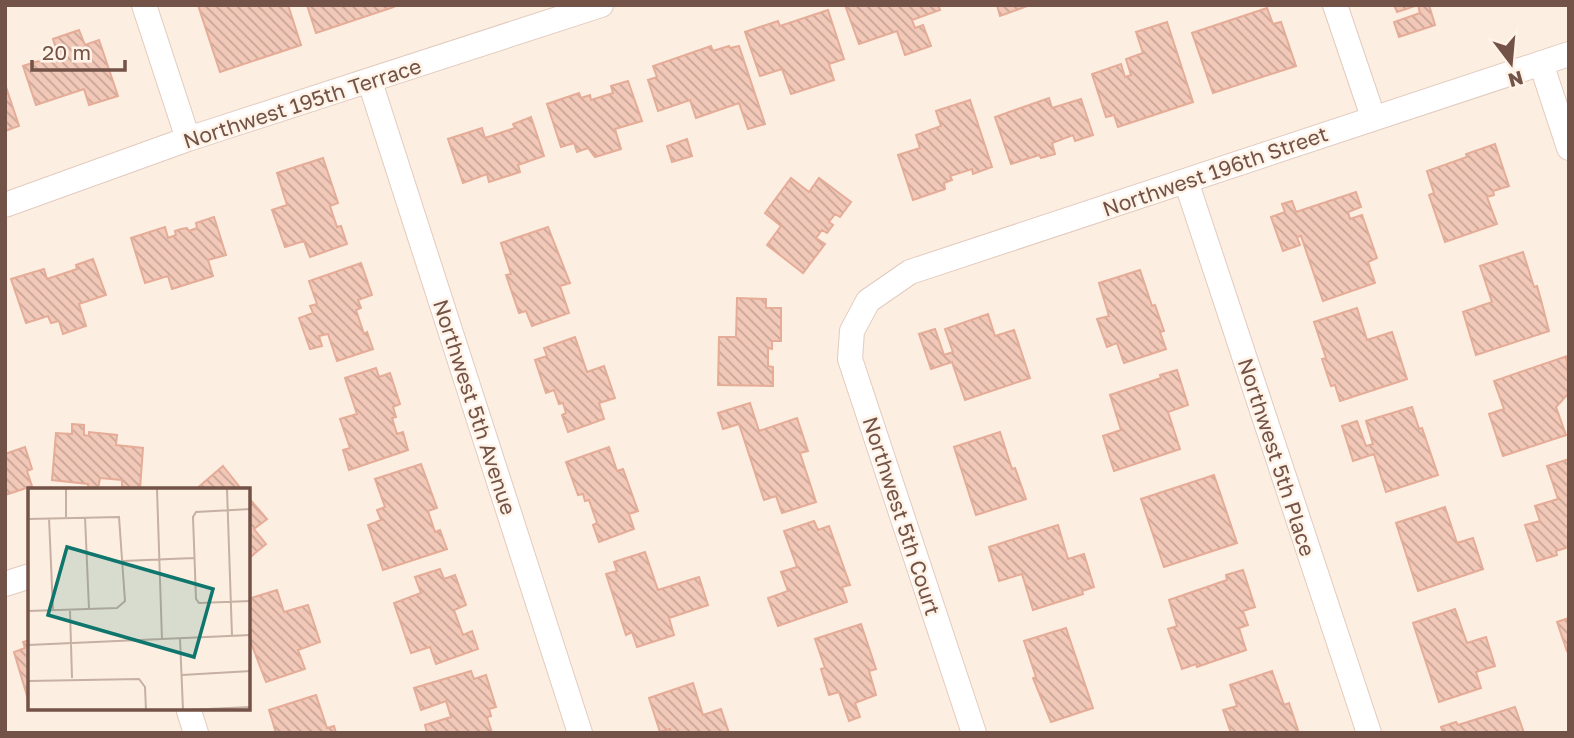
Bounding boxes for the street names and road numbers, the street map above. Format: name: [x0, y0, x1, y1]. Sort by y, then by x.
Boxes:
street label: Northwest 195th Terrace: [180, 52, 424, 154]
street label: Northwest 196th Street: [1099, 120, 1331, 222]
street label: Northwest 5th Avenue: [428, 296, 522, 518]
street label: Northwest 5th Place: [1233, 355, 1321, 559]
street label: Northwest 5th Court: [858, 413, 946, 619]

